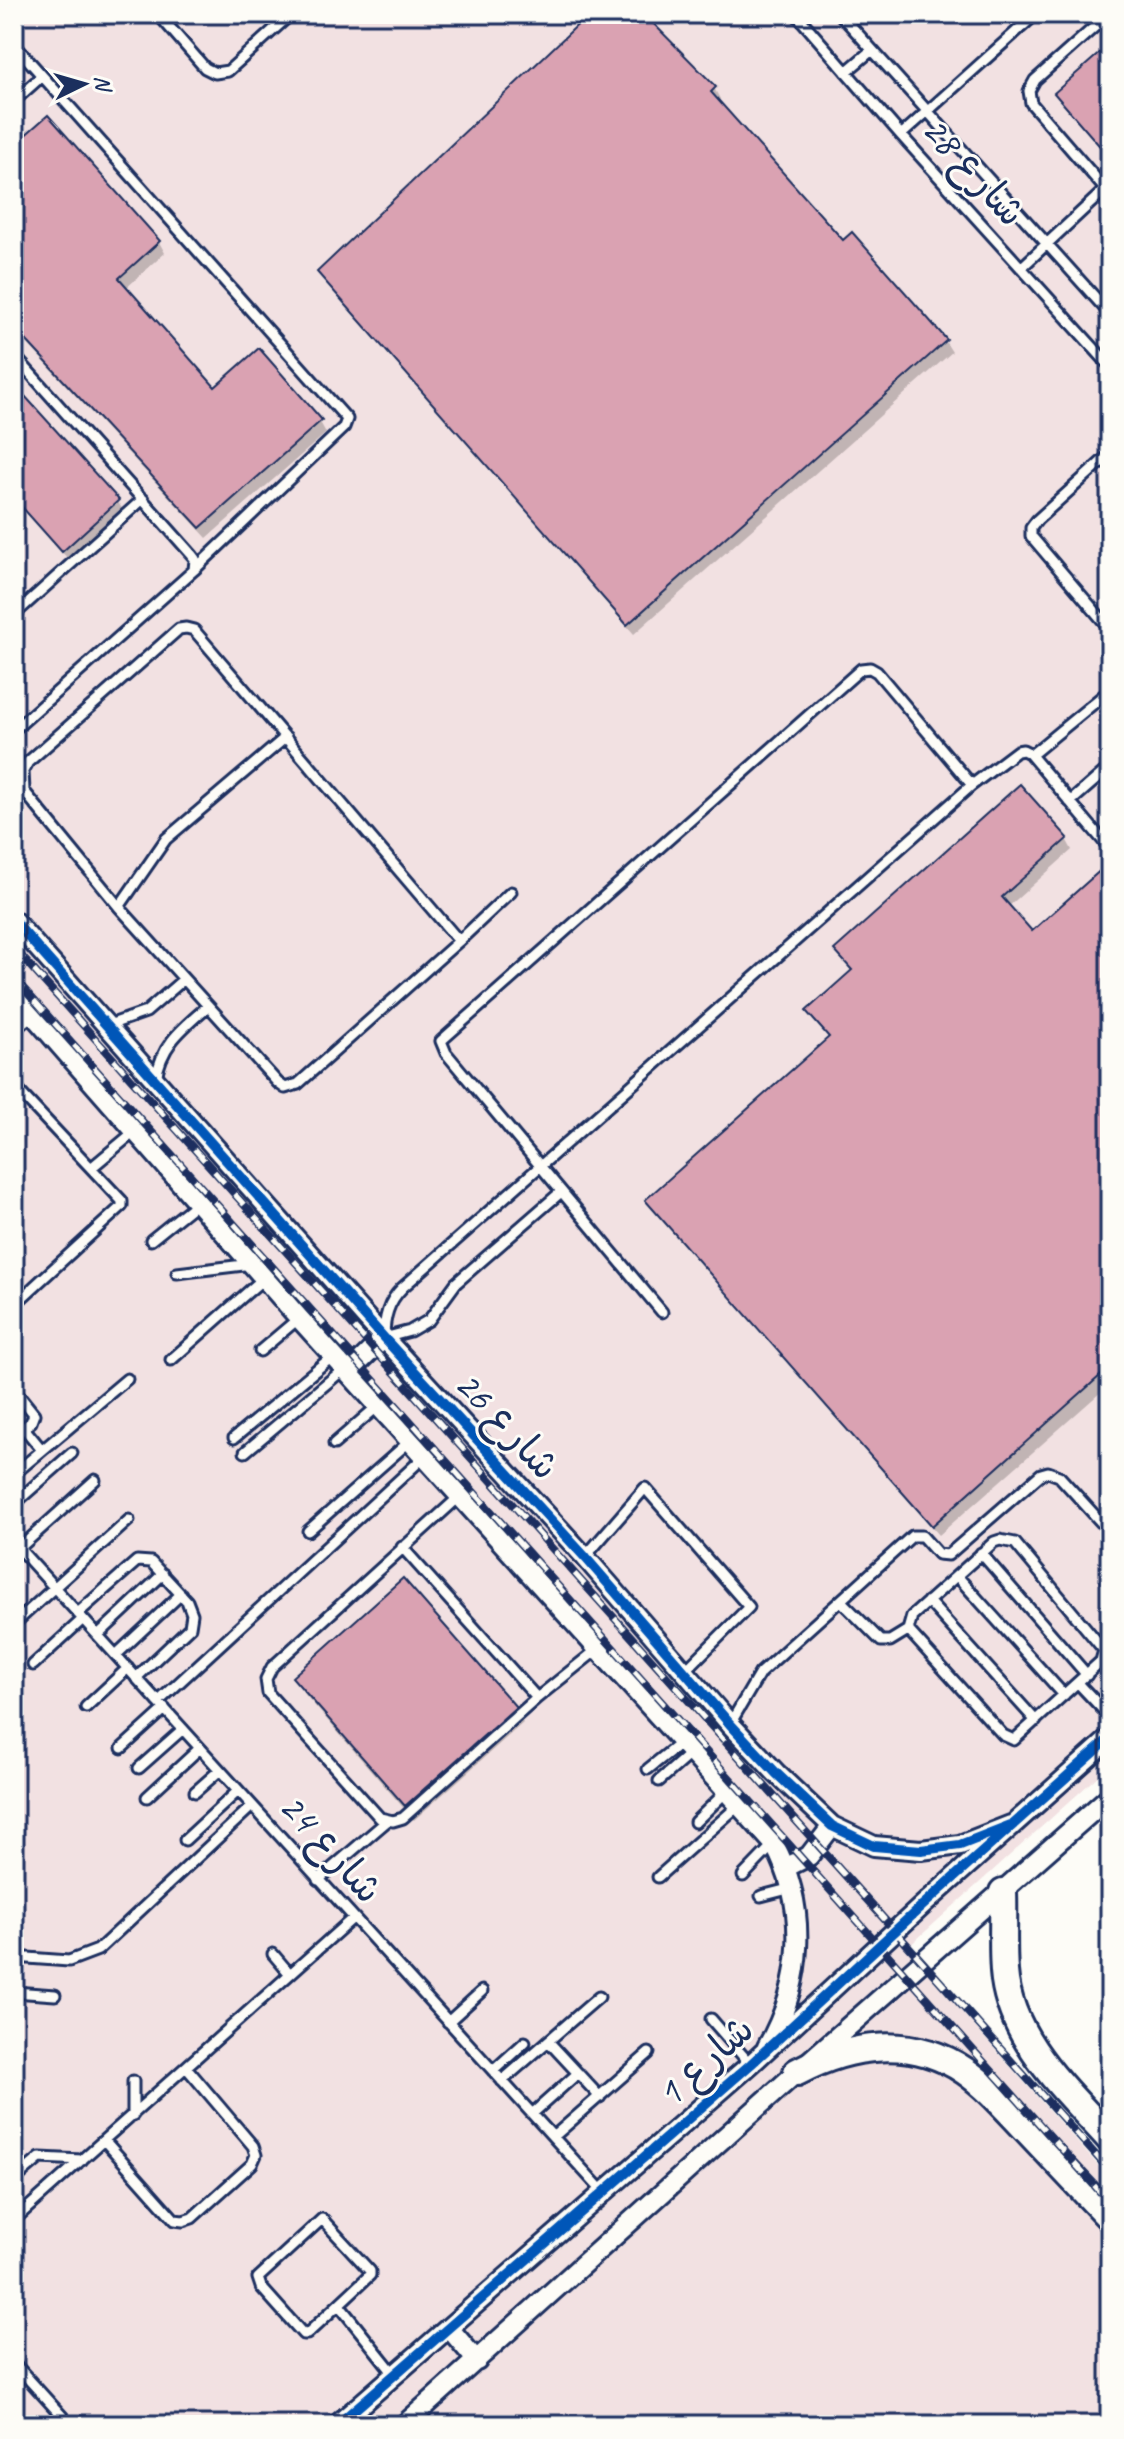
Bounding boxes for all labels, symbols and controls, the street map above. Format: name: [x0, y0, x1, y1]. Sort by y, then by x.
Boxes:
north arrow: [44, 44, 124, 124]
text: N: [88, 74, 118, 94]
street label: شارع 28: [910, 105, 1037, 238]
street label: شارع 26: [442, 1360, 570, 1492]
street label: شارع 24: [267, 1782, 394, 1915]
street label: شارع 1: [646, 2004, 766, 2119]

